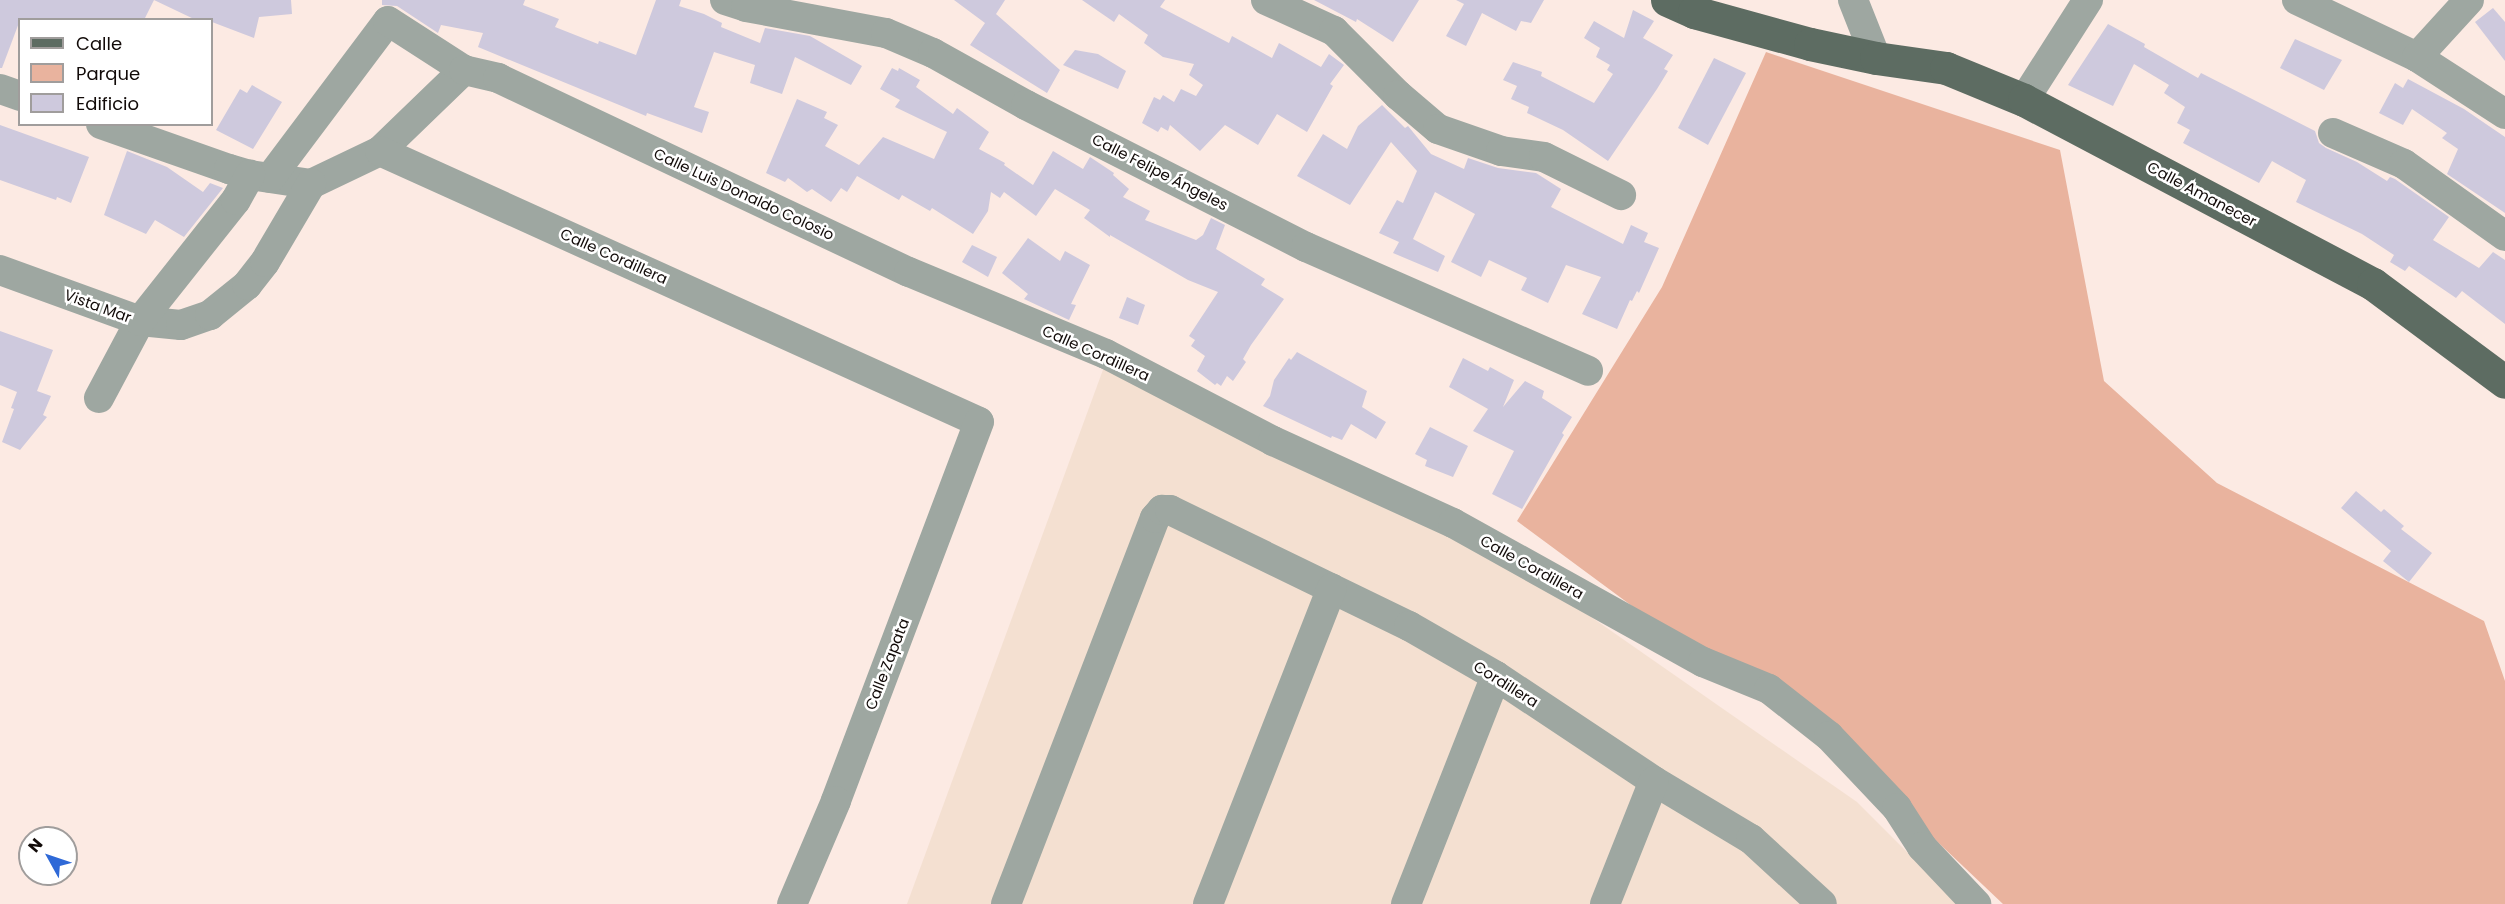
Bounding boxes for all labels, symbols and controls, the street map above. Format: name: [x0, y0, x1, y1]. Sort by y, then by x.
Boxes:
legend: [18, 18, 213, 126]
text: Calle: [76, 31, 122, 56]
text: Parque: [76, 61, 140, 86]
text: Edificio: [76, 91, 139, 116]
street label: Calle Felipe Ángeles: [1089, 130, 1231, 214]
street label: Calle Luis Donaldo Colosio: [651, 144, 837, 244]
street label: Calle Amanecer: [2144, 158, 2260, 230]
street label: Calle Cordillera: [558, 224, 670, 288]
street label: Vista Mar: [62, 286, 134, 326]
street label: Calle Cordillera: [1040, 321, 1152, 385]
street label: Calle Cordillera: [1477, 531, 1587, 603]
street label: Calle Zapata: [861, 616, 913, 712]
street label: Cordillera: [1470, 657, 1542, 711]
north arrow: [18, 826, 78, 886]
text: N: [23, 833, 48, 857]

